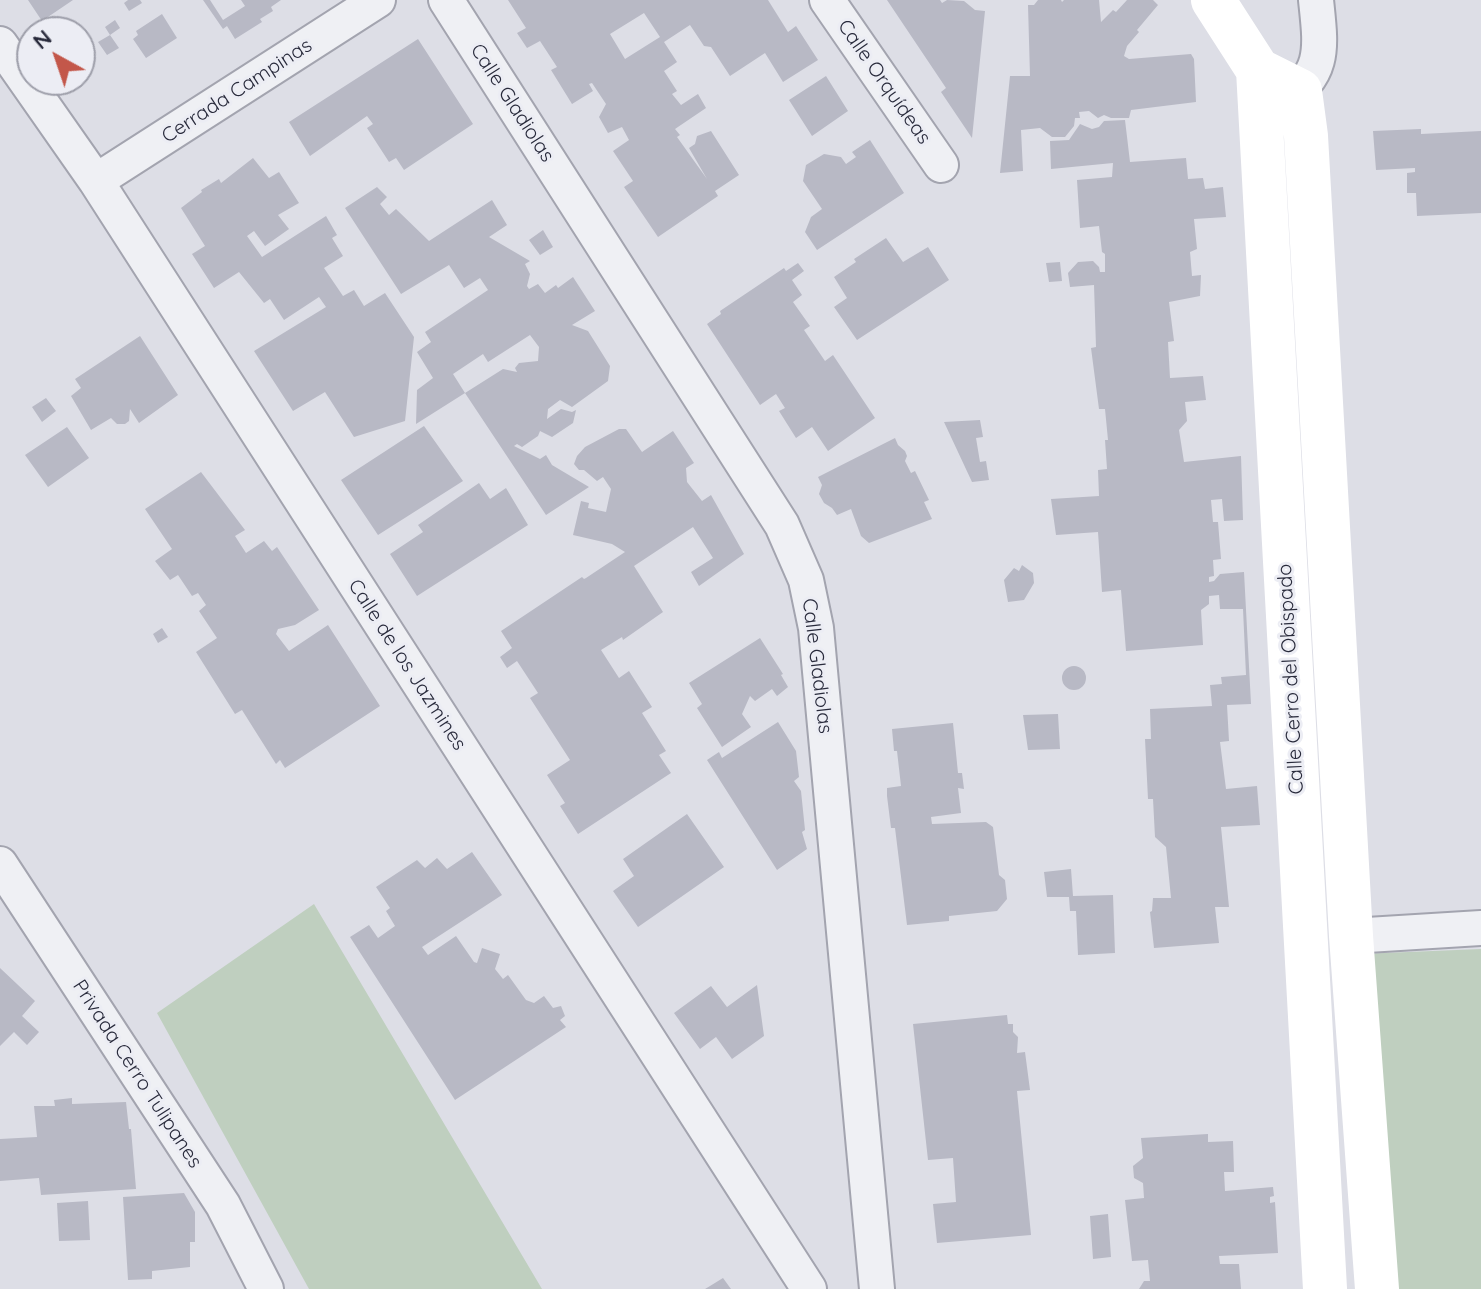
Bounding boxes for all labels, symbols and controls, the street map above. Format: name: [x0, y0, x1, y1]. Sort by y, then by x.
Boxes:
street label: Calle Orquídeas: [832, 15, 936, 149]
north arrow: [16, 16, 96, 96]
text: N: [27, 23, 57, 55]
street label: Cerrada Campinas: [157, 33, 317, 149]
street label: Calle Gladiolas: [465, 39, 559, 167]
street label: Calle Cerro del Obispado: [1273, 563, 1309, 795]
street label: Calle de los Jazmines: [343, 575, 471, 755]
street label: Calle Gladiolas: [797, 597, 837, 735]
street label: Privada Cerro Tulipanes: [67, 975, 207, 1173]

